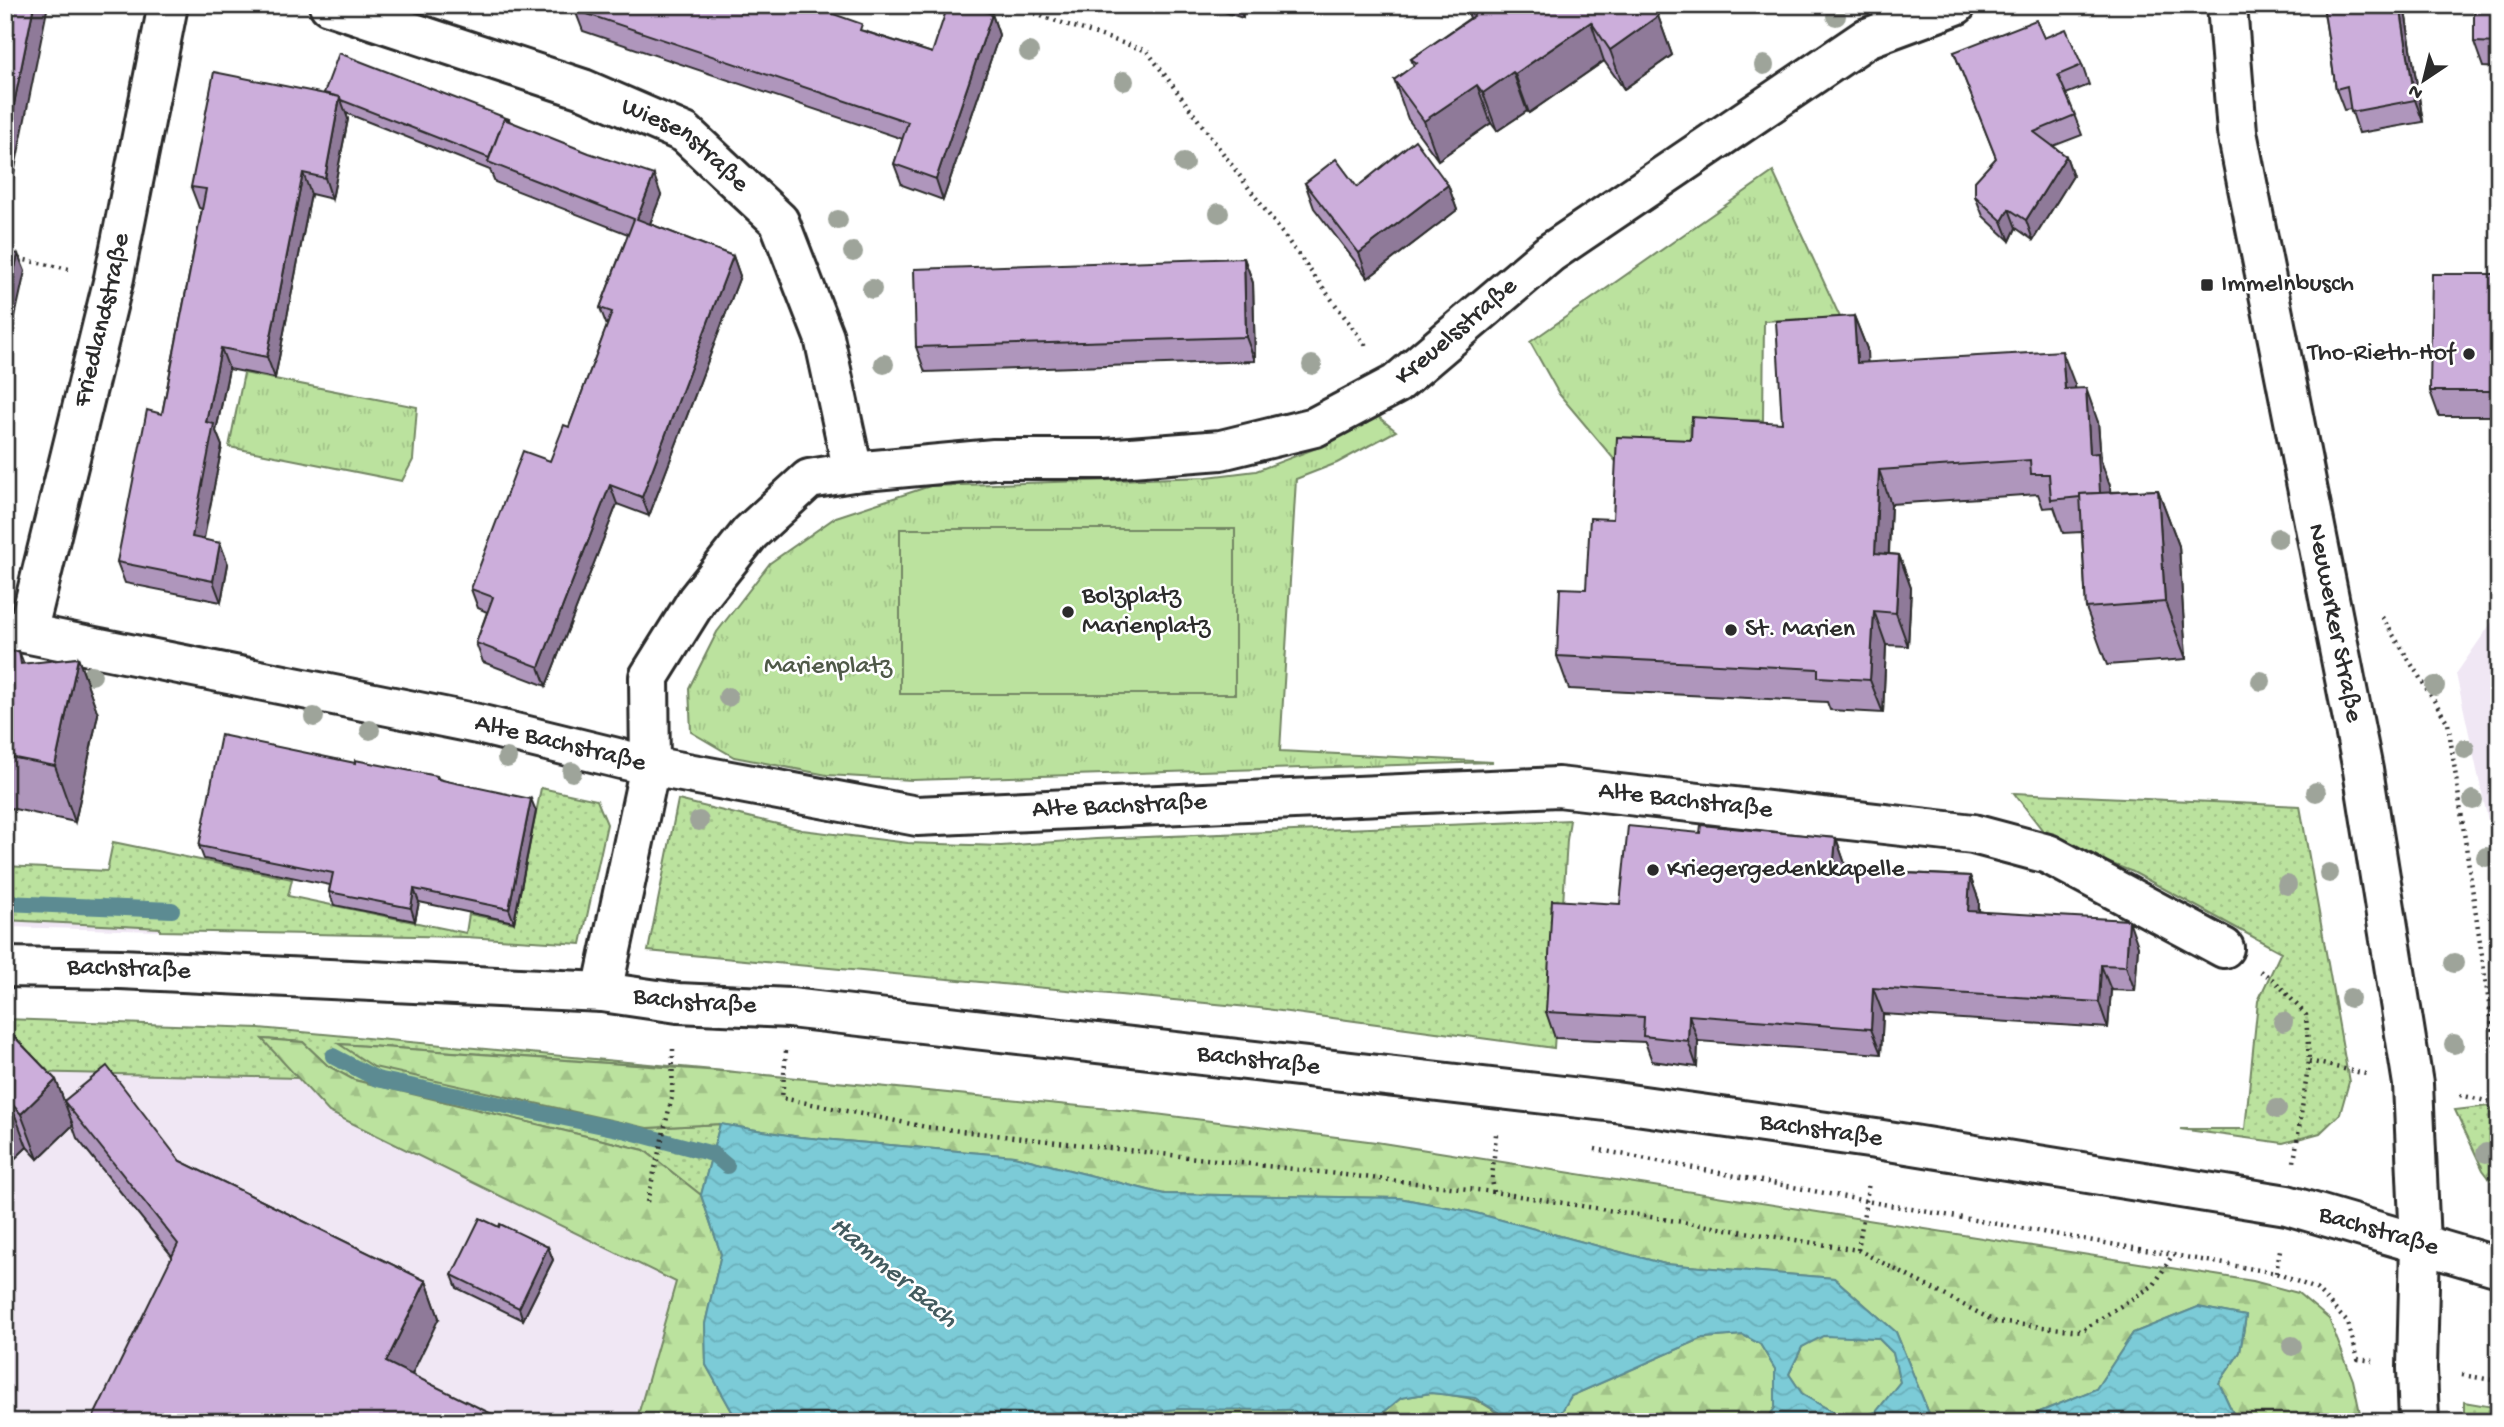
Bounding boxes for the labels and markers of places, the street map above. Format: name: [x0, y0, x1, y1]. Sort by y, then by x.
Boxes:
place label: Immelnbusch: [2221, 270, 2354, 301]
marker: Immelnbusch: [2199, 277, 2215, 293]
place label: Tho-Rieth-Hof: [2306, 339, 2457, 370]
marker: Tho-Rieth-Hof: [2461, 346, 2477, 362]
place label: Bolzplatz Marienplatz: [1081, 582, 1212, 643]
marker: Bolzplatz Marienplatz: [1060, 604, 1076, 620]
place label: St. Marien: [1745, 615, 1856, 646]
marker: St. Marien: [1723, 622, 1739, 638]
place label: Kriegergedenkkapelle: [1667, 855, 1905, 886]
marker: Kriegergedenkkapelle: [1645, 862, 1661, 878]

